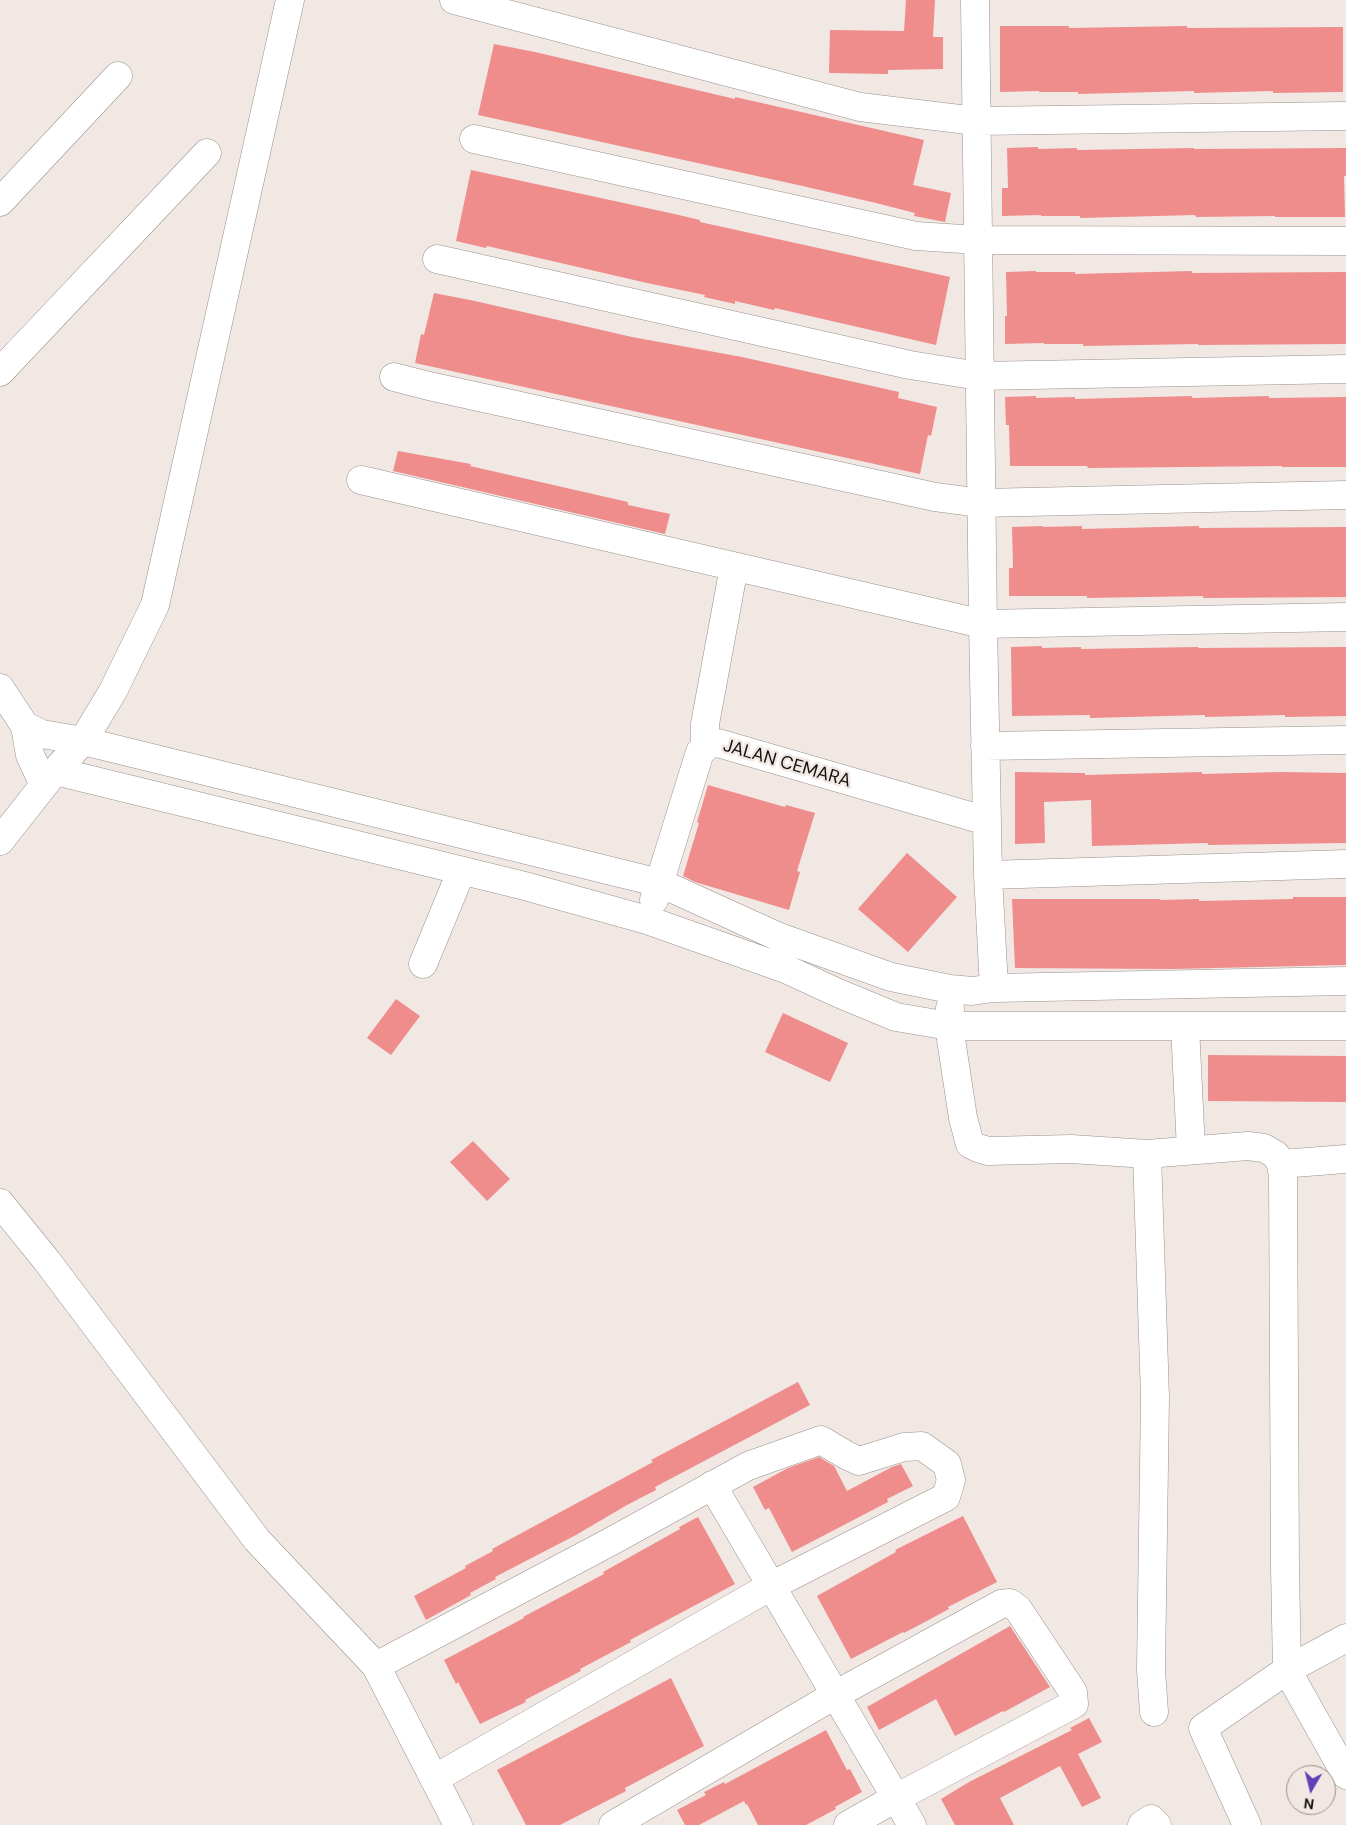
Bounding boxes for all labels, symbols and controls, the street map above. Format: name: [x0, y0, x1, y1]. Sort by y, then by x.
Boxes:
street label: JALAN CEMARA: [721, 735, 853, 793]
north arrow: [1286, 1765, 1336, 1815]
text: N: [1303, 1794, 1315, 1813]

